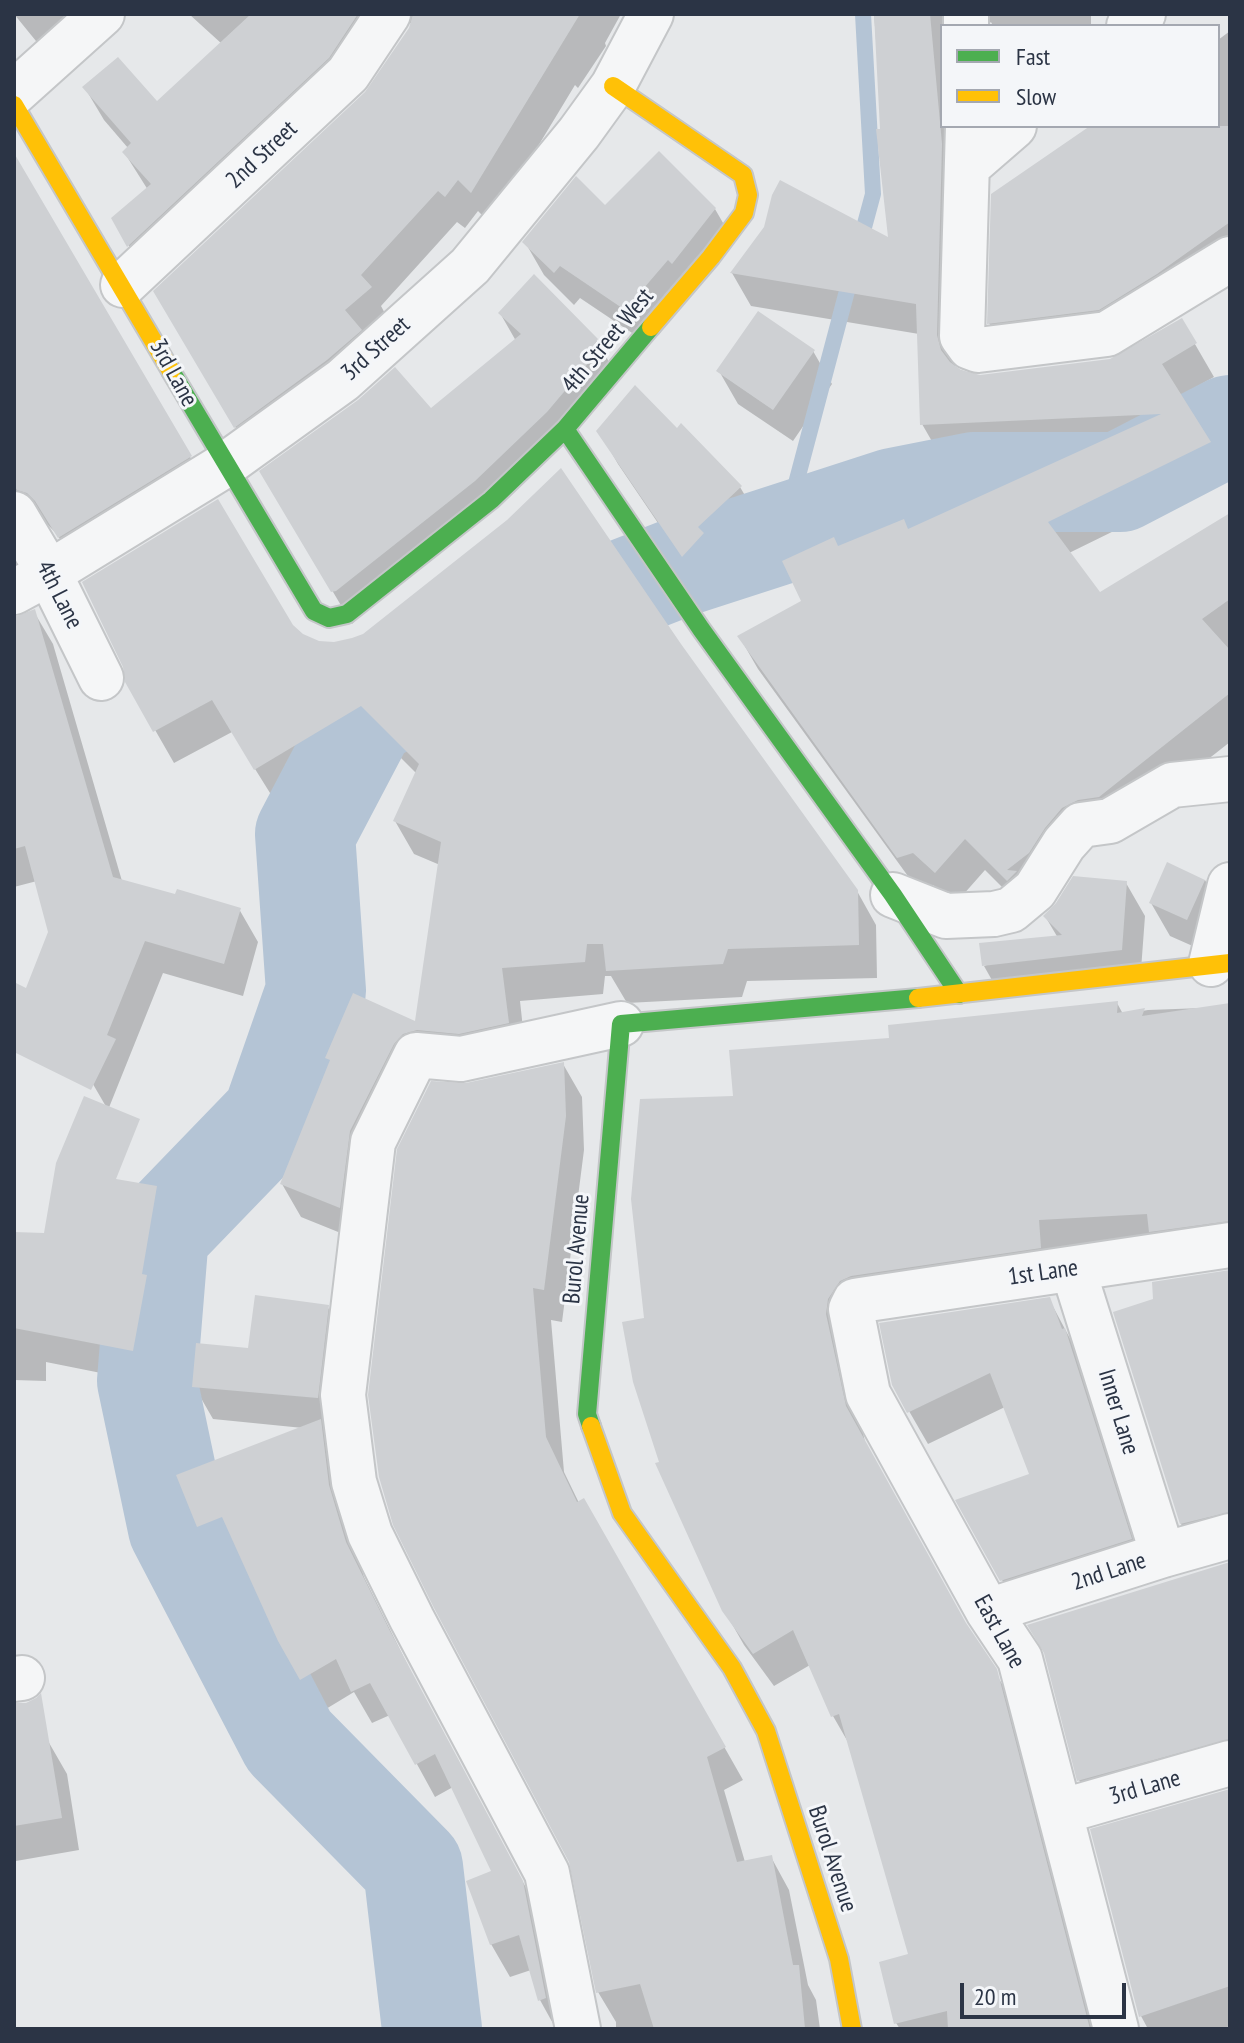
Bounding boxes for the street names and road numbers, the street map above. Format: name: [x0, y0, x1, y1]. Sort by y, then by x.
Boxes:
street label: 2nd Street: [221, 115, 303, 195]
street label: 4th Street West: [556, 283, 660, 399]
street label: 3rd Street: [336, 311, 416, 387]
street label: 3rd Lane: [143, 334, 203, 412]
street label: 4th Lane: [30, 556, 88, 634]
street label: Burol Avenue: [558, 1193, 596, 1305]
street label: 1st Lane: [1006, 1254, 1080, 1292]
street label: Inner Lane: [1091, 1366, 1145, 1458]
street label: 2nd Lane: [1068, 1546, 1150, 1598]
street label: East Lane: [967, 1590, 1031, 1674]
street label: 3rd Lane: [1106, 1764, 1184, 1812]
street label: Burol Avenue: [801, 1802, 863, 1916]

